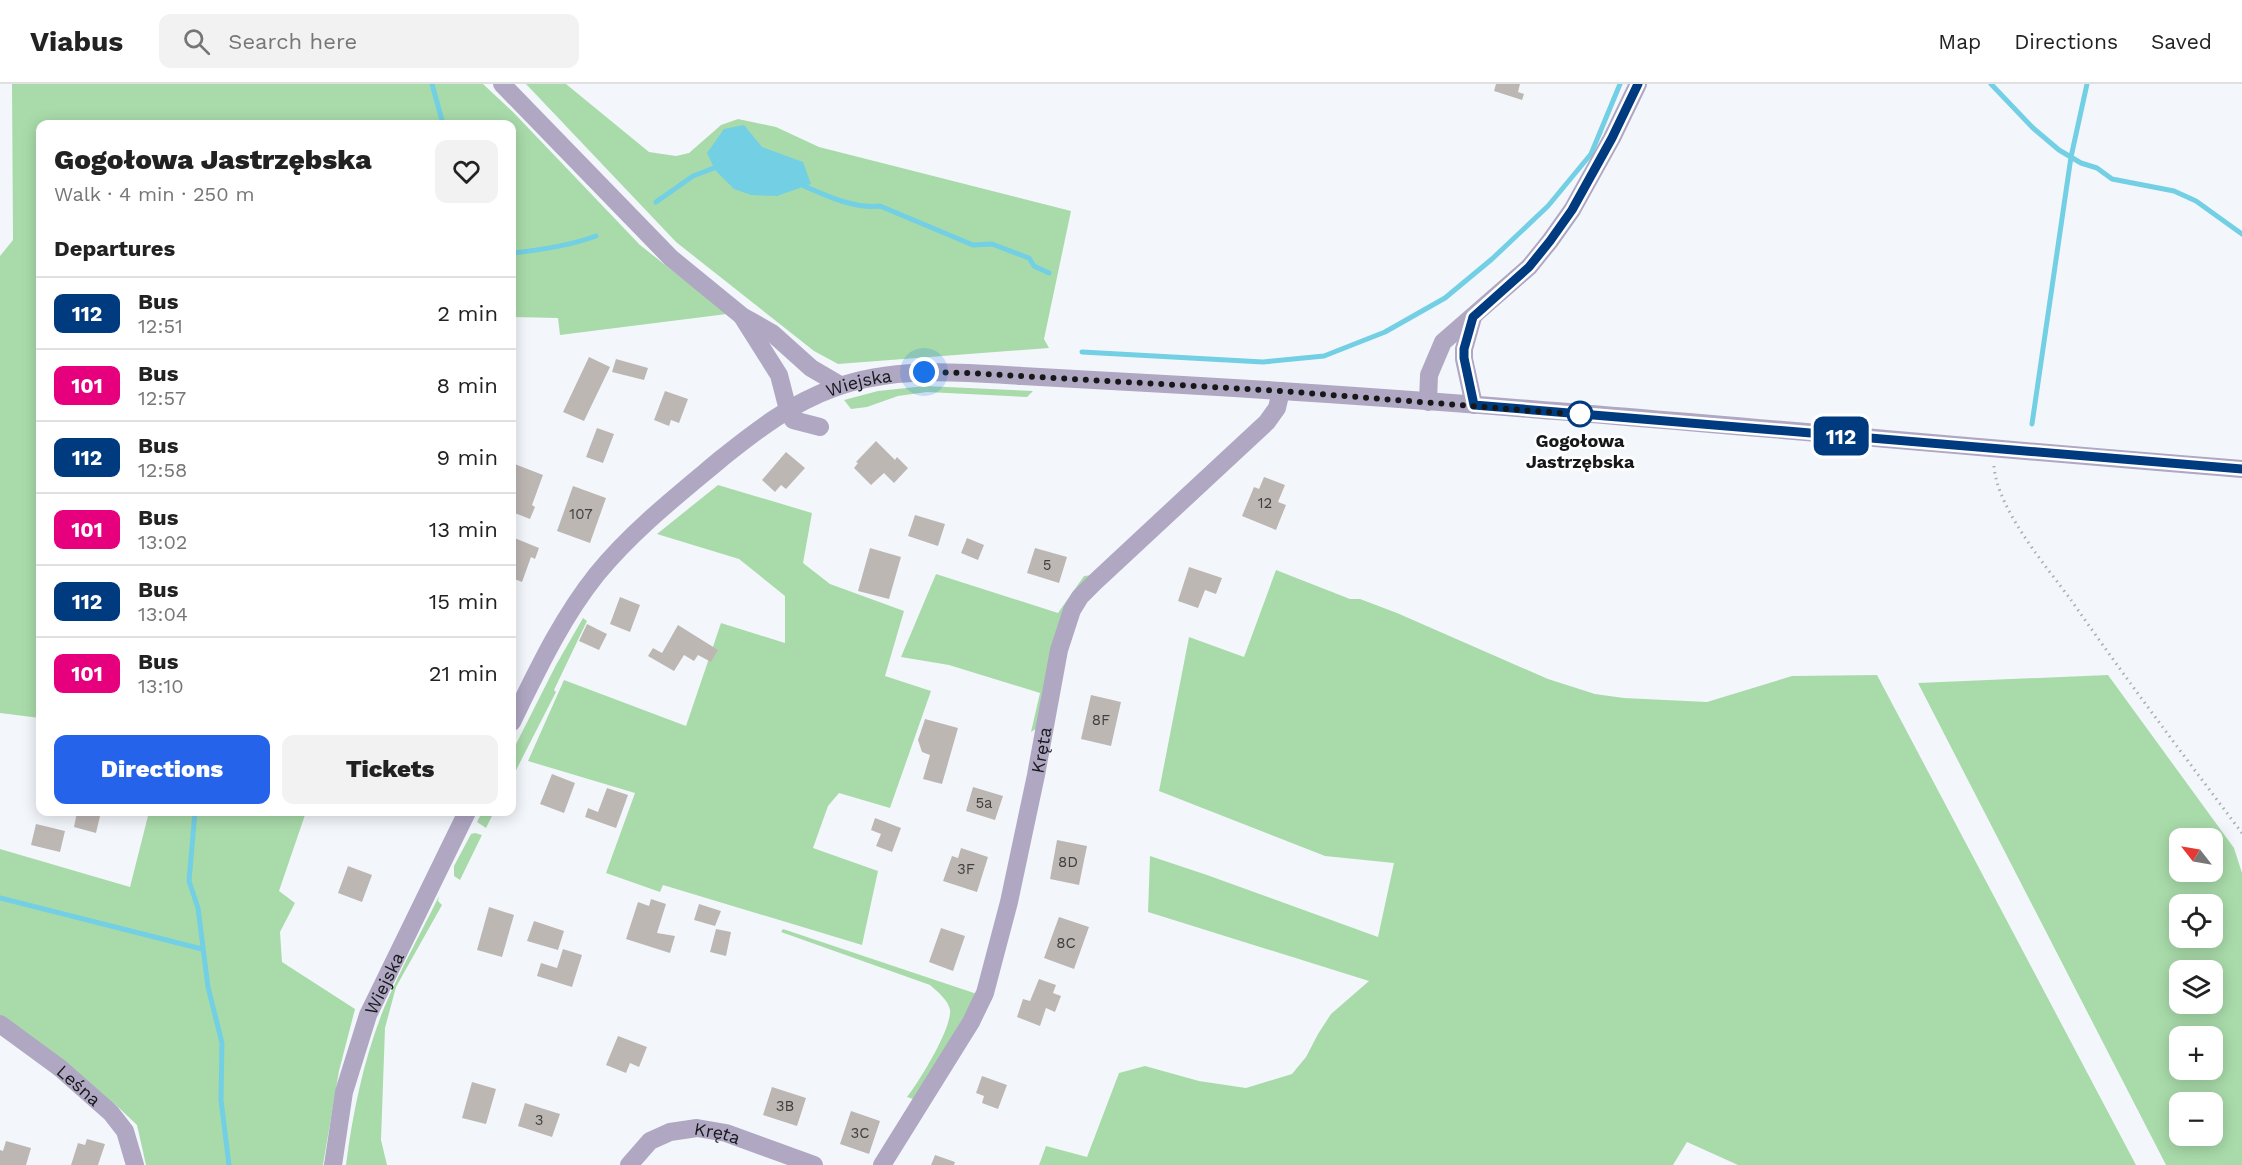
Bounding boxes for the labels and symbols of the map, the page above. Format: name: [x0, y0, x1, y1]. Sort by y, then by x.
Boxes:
your location: [909, 357, 939, 387]
street label: Wiejska: [823, 364, 893, 401]
marker: Gogołowa Jastrzębska: [1567, 401, 1593, 427]
line badge: 112: [1806, 416, 1876, 456]
place label: Gogołowa Jastrzębska: [1526, 430, 1635, 472]
house number: 12: [1258, 494, 1272, 512]
house number: 107: [569, 505, 593, 523]
house number: 5: [1043, 556, 1051, 574]
house number: 8F: [1092, 711, 1110, 729]
street label: Kręta: [1026, 725, 1055, 775]
house number: 5a: [975, 794, 993, 812]
north arrow: [2169, 828, 2223, 882]
house number: 8D: [1058, 853, 1078, 871]
house number: 3F: [957, 860, 975, 878]
house number: 8C: [1056, 934, 1076, 952]
street label: Wiejska: [359, 948, 408, 1018]
street label: Leśna: [53, 1060, 106, 1110]
house number: 3B: [776, 1097, 794, 1115]
house number: 3: [535, 1111, 543, 1129]
street label: Kręta: [693, 1117, 744, 1148]
house number: 3C: [850, 1124, 870, 1142]

